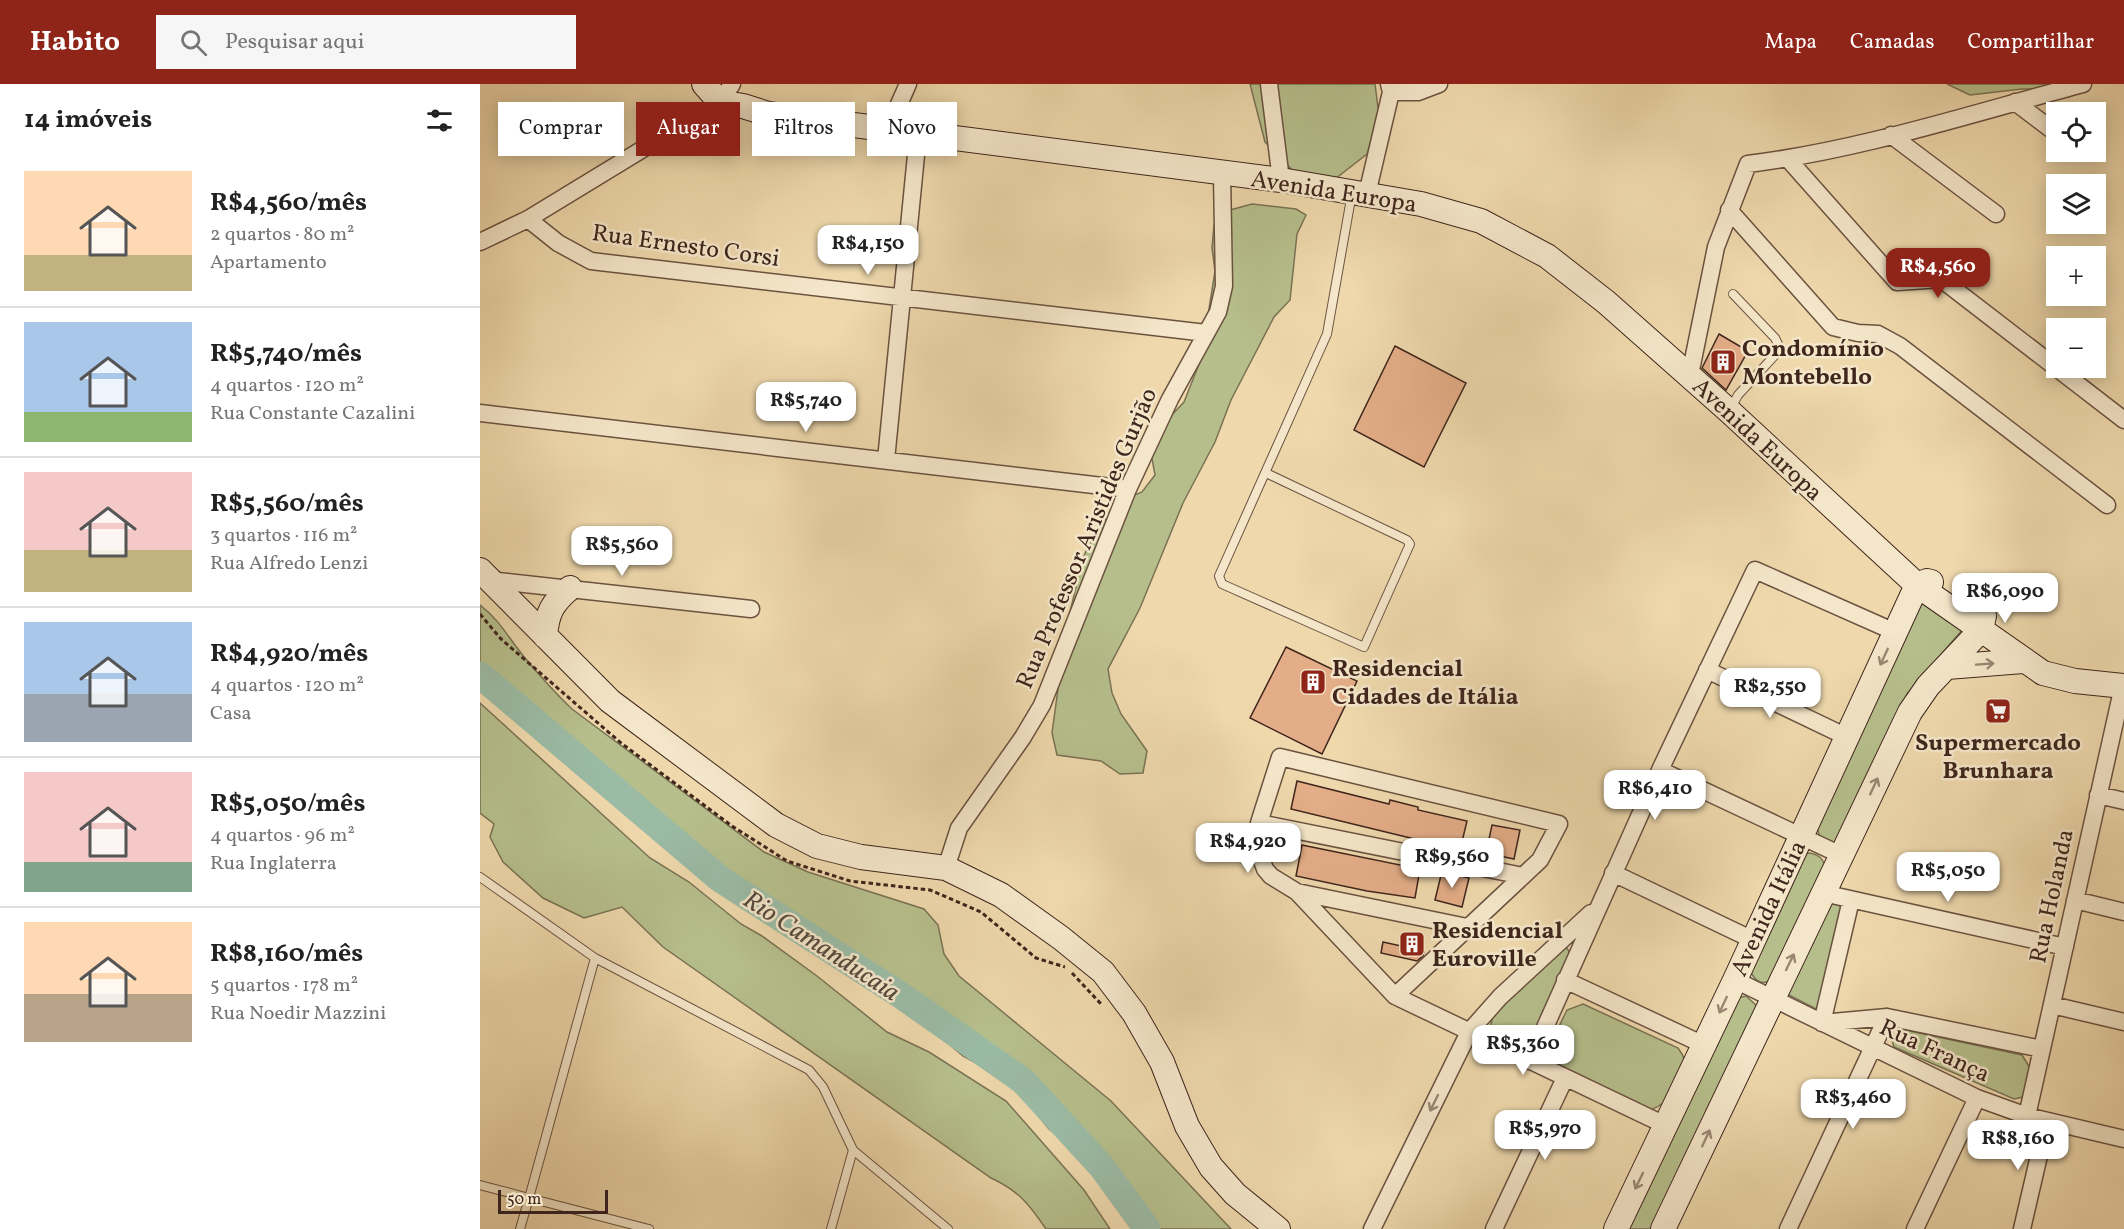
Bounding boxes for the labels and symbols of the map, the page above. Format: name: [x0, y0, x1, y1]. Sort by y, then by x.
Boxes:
street label: Avenida Europa: [1248, 163, 1419, 223]
street label: Rua Ernesto Corsi: [590, 217, 782, 277]
pin: R$4,150: [813, 225, 923, 276]
pin: R$4,560: [1883, 248, 1993, 299]
place label: Condomínio Montebello: [1742, 333, 1884, 395]
building icon: Condomínio Montebello: [1708, 347, 1738, 377]
street label: Avenida Europa: [1684, 371, 1830, 510]
pin: R$5,740: [751, 382, 861, 433]
street label: Rua Professor Aristides Gurjão: [1009, 383, 1167, 695]
pin: R$5,560: [567, 526, 677, 577]
pin: R$6,090: [1950, 573, 2060, 624]
one-way arrow: [1877, 647, 1889, 665]
place label: Residencial Cidades de Itália: [1332, 653, 1519, 715]
one-way arrow: [1975, 658, 1995, 669]
building icon: Residencial Cidades de Itália: [1298, 667, 1328, 697]
pin: R$2,550: [1715, 668, 1825, 719]
supermarket icon: Supermercado Brunhara: [1983, 696, 2013, 726]
place label: Supermercado Brunhara: [1915, 727, 2081, 789]
pin: R$6,410: [1600, 770, 1710, 821]
one-way arrow: [1869, 778, 1881, 796]
pin: R$4,920: [1193, 823, 1303, 874]
street label: Rua Holanda: [2022, 826, 2084, 967]
street label: Avenida Itália: [1723, 835, 1816, 982]
pin: R$9,560: [1397, 838, 1507, 889]
pin: R$5,050: [1893, 852, 2003, 903]
water label: Rio Camanducaia: [736, 883, 906, 1011]
place label: Residencial Euroville: [1432, 915, 1563, 977]
building icon: Residencial Euroville: [1397, 929, 1427, 959]
one-way arrow: [1785, 954, 1797, 972]
one-way arrow: [1716, 996, 1728, 1014]
street label: Rua França: [1873, 1011, 1995, 1092]
pin: R$5,360: [1468, 1025, 1578, 1076]
pin: R$3,460: [1798, 1079, 1908, 1130]
one-way arrow: [1428, 1094, 1440, 1111]
pin: R$5,970: [1490, 1110, 1600, 1161]
pin: R$8,160: [1963, 1120, 2073, 1171]
one-way arrow: [1701, 1130, 1713, 1148]
one-way arrow: [1632, 1172, 1644, 1190]
scale bar: [498, 1187, 608, 1214]

